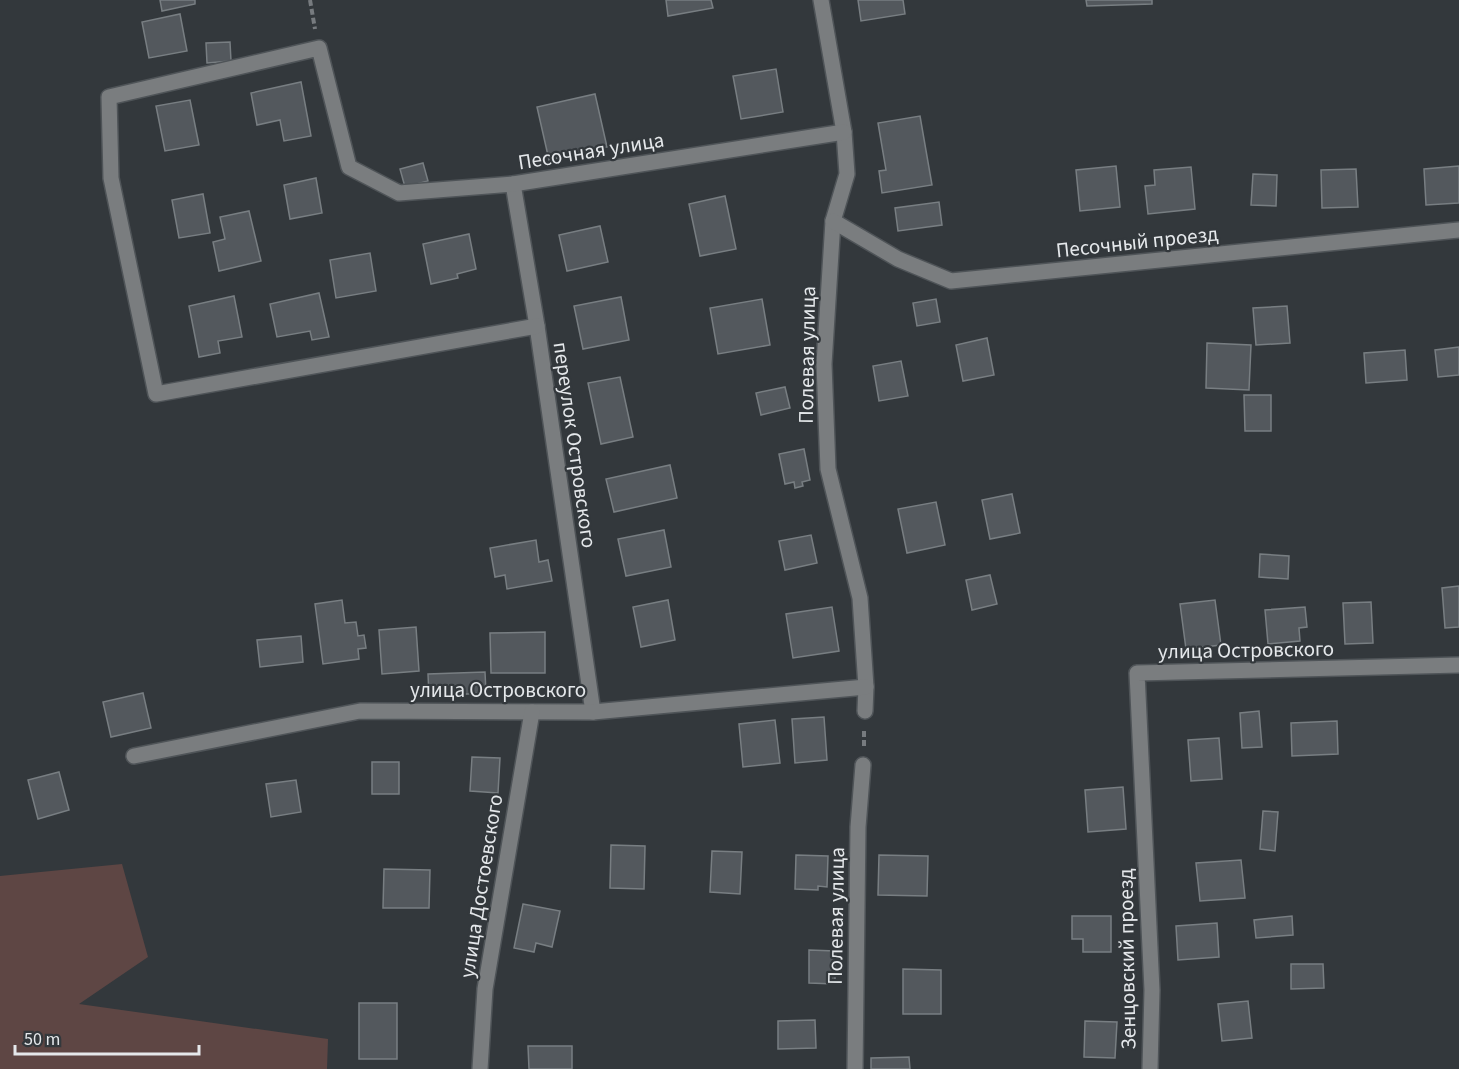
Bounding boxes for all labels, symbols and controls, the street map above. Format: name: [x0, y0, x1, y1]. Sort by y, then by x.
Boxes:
street label: Песочная улица: [516, 125, 666, 177]
street label: Песочный проезд: [1054, 219, 1220, 265]
street label: Полевая улица: [791, 286, 823, 424]
street label: переулок Островского: [546, 340, 604, 550]
street label: улица Островского: [1158, 633, 1334, 667]
street label: улица Островского: [410, 675, 586, 705]
street label: улица Достоевского: [452, 792, 510, 980]
street label: Полевая улица: [820, 847, 852, 985]
street label: Зенцовский проезд: [1110, 868, 1144, 1050]
scale bar: [15, 1018, 200, 1056]
text: 50 m: [24, 1027, 60, 1052]

